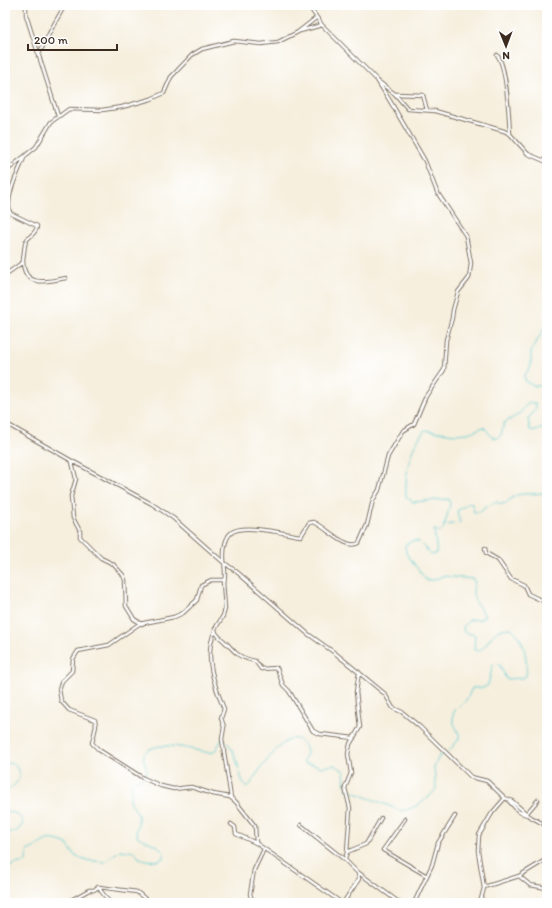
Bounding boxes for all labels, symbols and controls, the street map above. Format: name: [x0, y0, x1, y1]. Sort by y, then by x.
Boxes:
scale bar: [28, 26, 117, 52]
north arrow: [486, 26, 526, 66]
text: 200 m: [34, 33, 68, 47]
text: N: [502, 49, 510, 62]

